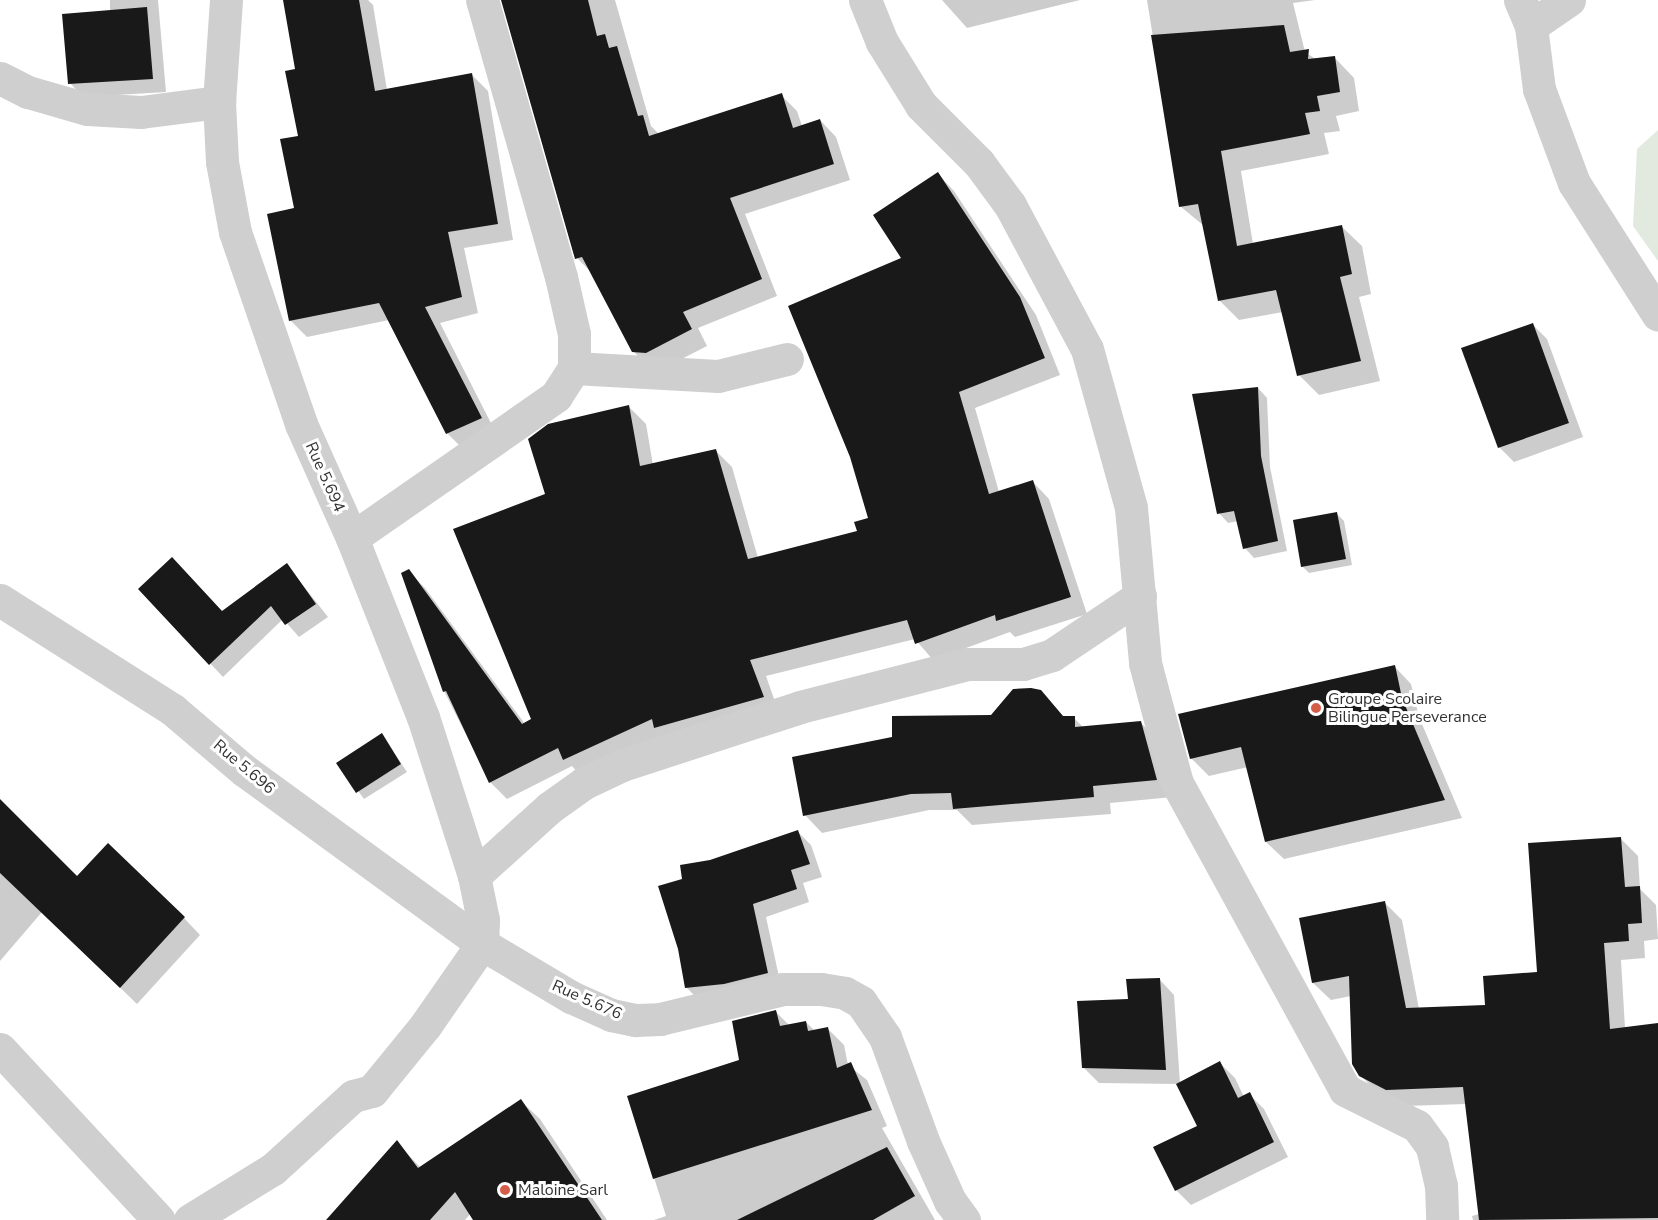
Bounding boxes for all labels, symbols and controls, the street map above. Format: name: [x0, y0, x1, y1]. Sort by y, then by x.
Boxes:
street label: Rue 5.694: [301, 439, 349, 515]
place label: Groupe Scolaire Bilingue Perseverance: [1328, 689, 1487, 727]
marker: Groupe Scolaire Bilingue Perseverance: [1309, 701, 1323, 715]
street label: Rue 5.696: [209, 736, 279, 798]
street label: Rue 5.676: [549, 976, 625, 1024]
place label: Maloine Sarl: [518, 1180, 608, 1200]
marker: Maloine Sarl: [496, 1181, 514, 1199]

